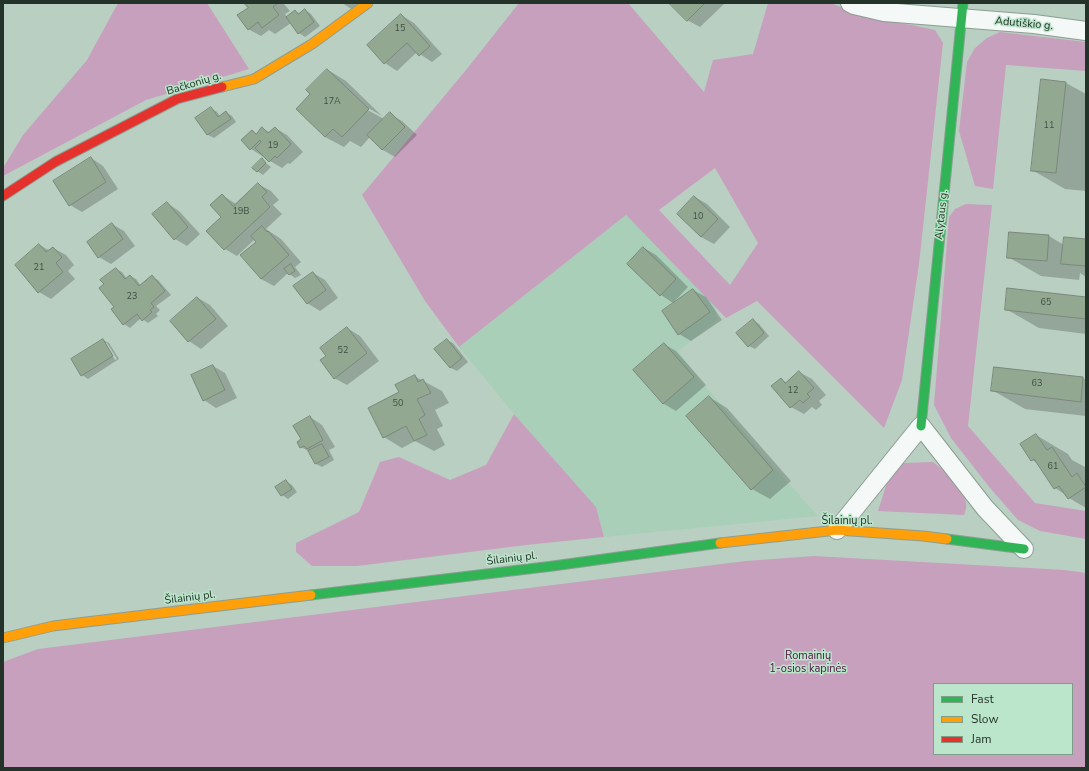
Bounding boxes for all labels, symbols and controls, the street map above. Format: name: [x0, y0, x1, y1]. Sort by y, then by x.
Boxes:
street label: Adutiškio g.: [994, 15, 1054, 33]
house number: 15: [395, 24, 405, 34]
street label: Bačkonių g.: [165, 69, 223, 99]
house number: 17A: [323, 97, 341, 107]
house number: 11: [1044, 121, 1054, 131]
house number: 19: [268, 141, 278, 151]
street label: Alytaus g.: [933, 190, 951, 240]
house number: 19B: [233, 207, 249, 217]
house number: 10: [693, 212, 703, 222]
house number: 21: [34, 263, 44, 273]
house number: 23: [127, 292, 137, 302]
house number: 65: [1041, 298, 1051, 308]
house number: 52: [338, 346, 348, 356]
house number: 63: [1032, 379, 1042, 389]
house number: 12: [788, 386, 798, 396]
house number: 50: [393, 399, 403, 409]
house number: 61: [1048, 462, 1058, 472]
street label: Šilainių pl.: [821, 514, 873, 528]
street label: Šilainių pl.: [486, 549, 538, 569]
street label: Šilainių pl.: [164, 588, 216, 608]
park label: Romainių 1-osios kapinės: [769, 649, 847, 675]
legend: [933, 683, 1073, 755]
text: Fast: [971, 691, 994, 707]
text: Slow: [971, 711, 999, 727]
text: Jam: [971, 731, 992, 747]

